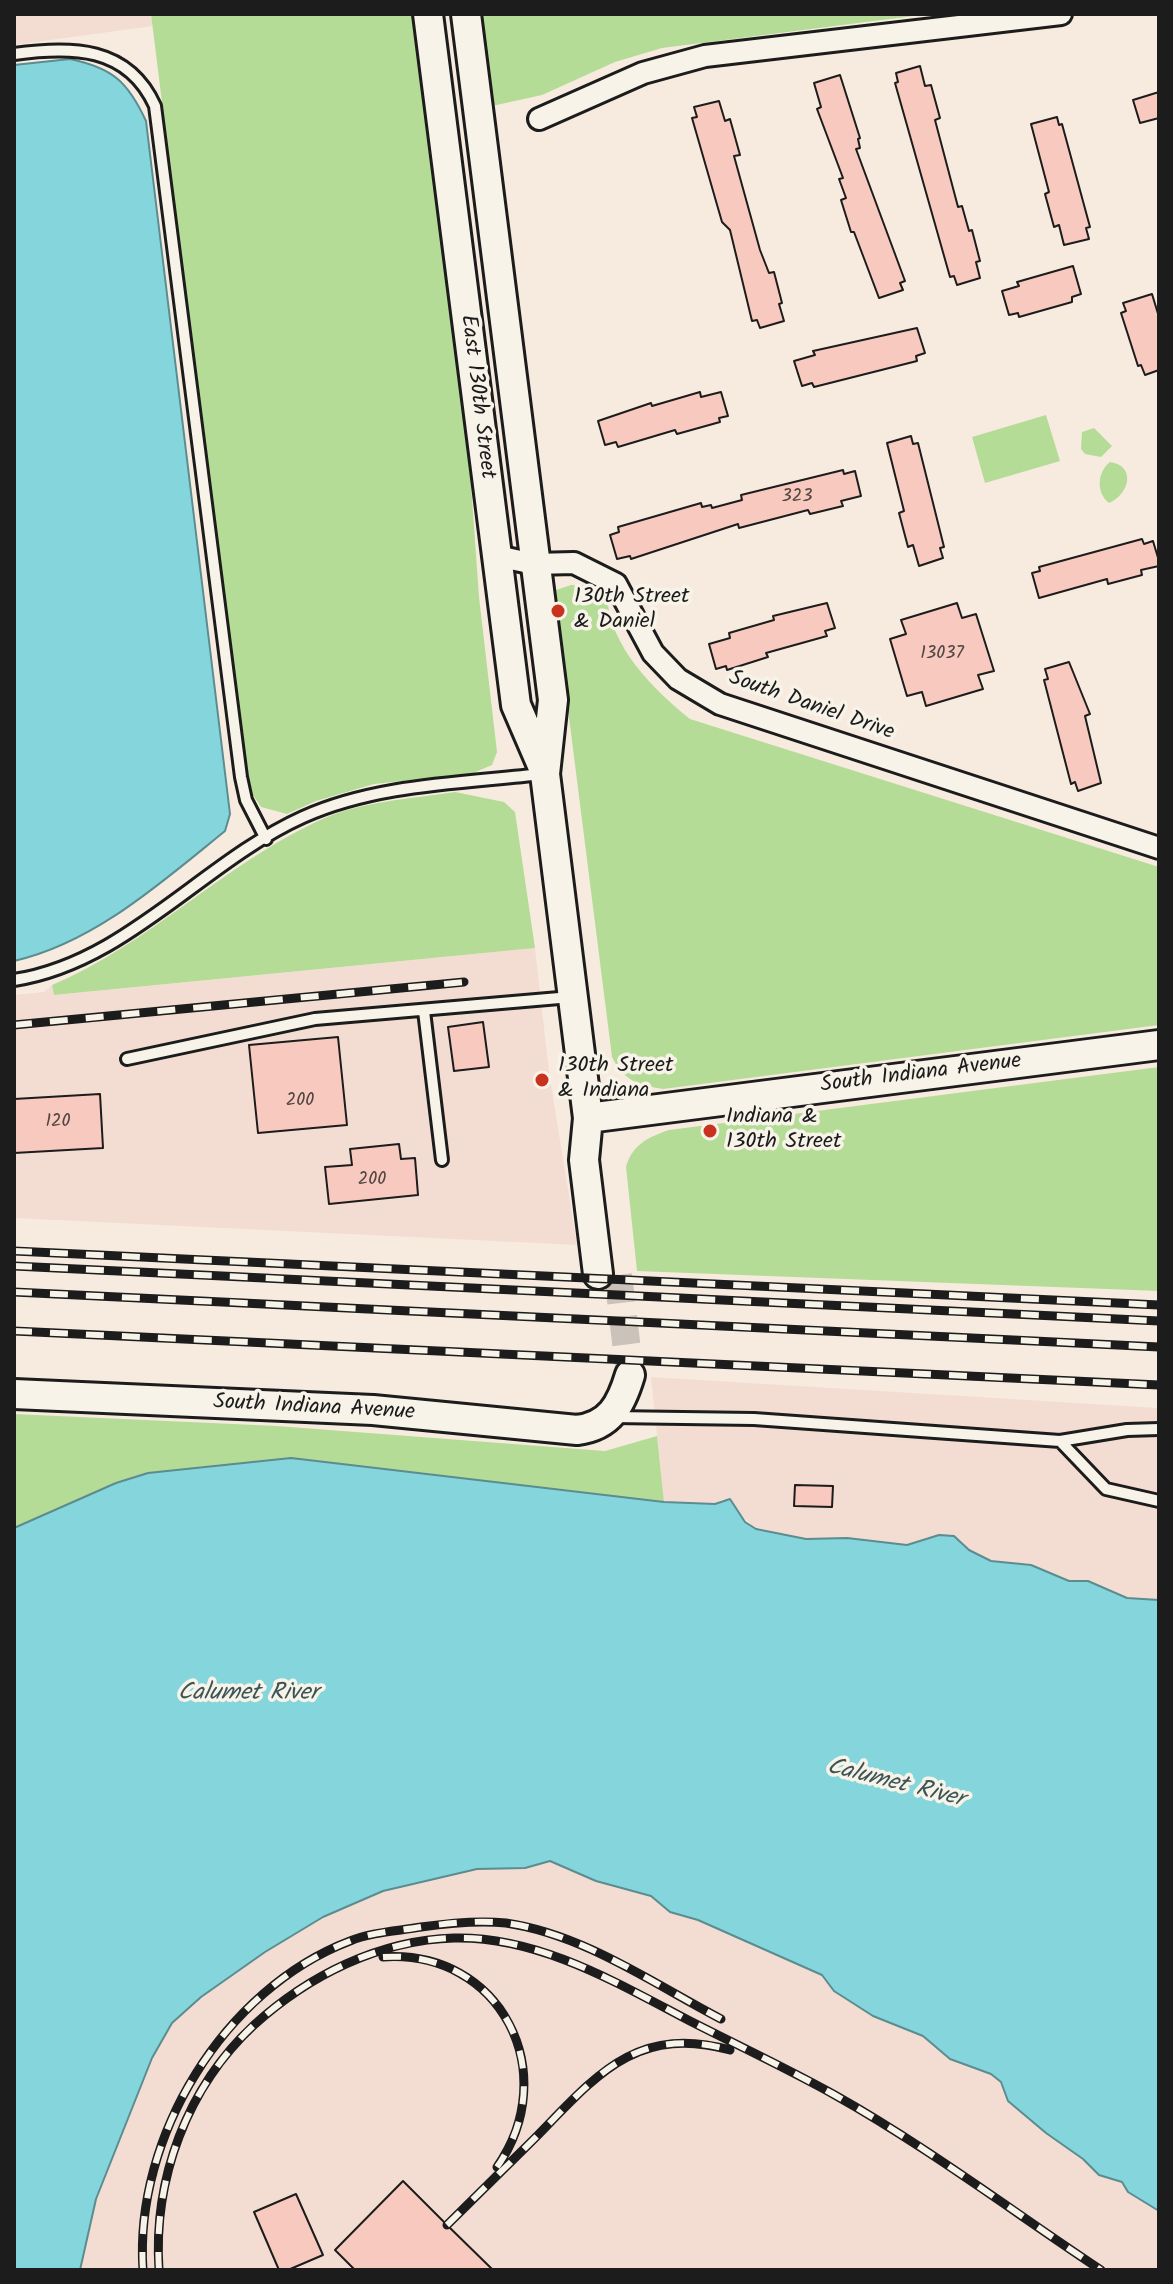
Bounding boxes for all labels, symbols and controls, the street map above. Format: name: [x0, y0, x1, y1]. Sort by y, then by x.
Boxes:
street label: East 130th Street: [453, 313, 499, 481]
house number: 323: [781, 487, 813, 509]
place label: 130th Street & Daniel: [574, 585, 689, 636]
marker: 130th Street & Daniel: [549, 602, 567, 620]
house number: 13037: [920, 644, 964, 666]
street label: South Daniel Drive: [725, 666, 897, 748]
street label: South Indiana Avenue: [819, 1050, 1023, 1100]
place label: 130th Street & Indiana: [558, 1054, 673, 1106]
marker: 130th Street & Indiana: [533, 1071, 551, 1089]
house number: 200: [286, 1091, 314, 1113]
place label: Indiana & 130th Street: [726, 1105, 841, 1156]
house number: 120: [45, 1112, 71, 1134]
marker: Indiana & 130th Street: [701, 1122, 719, 1140]
house number: 200: [358, 1170, 386, 1192]
street label: South Indiana Avenue: [212, 1391, 416, 1427]
water label: Calumet River: [178, 1681, 318, 1709]
water label: Calumet River: [823, 1754, 967, 1816]

